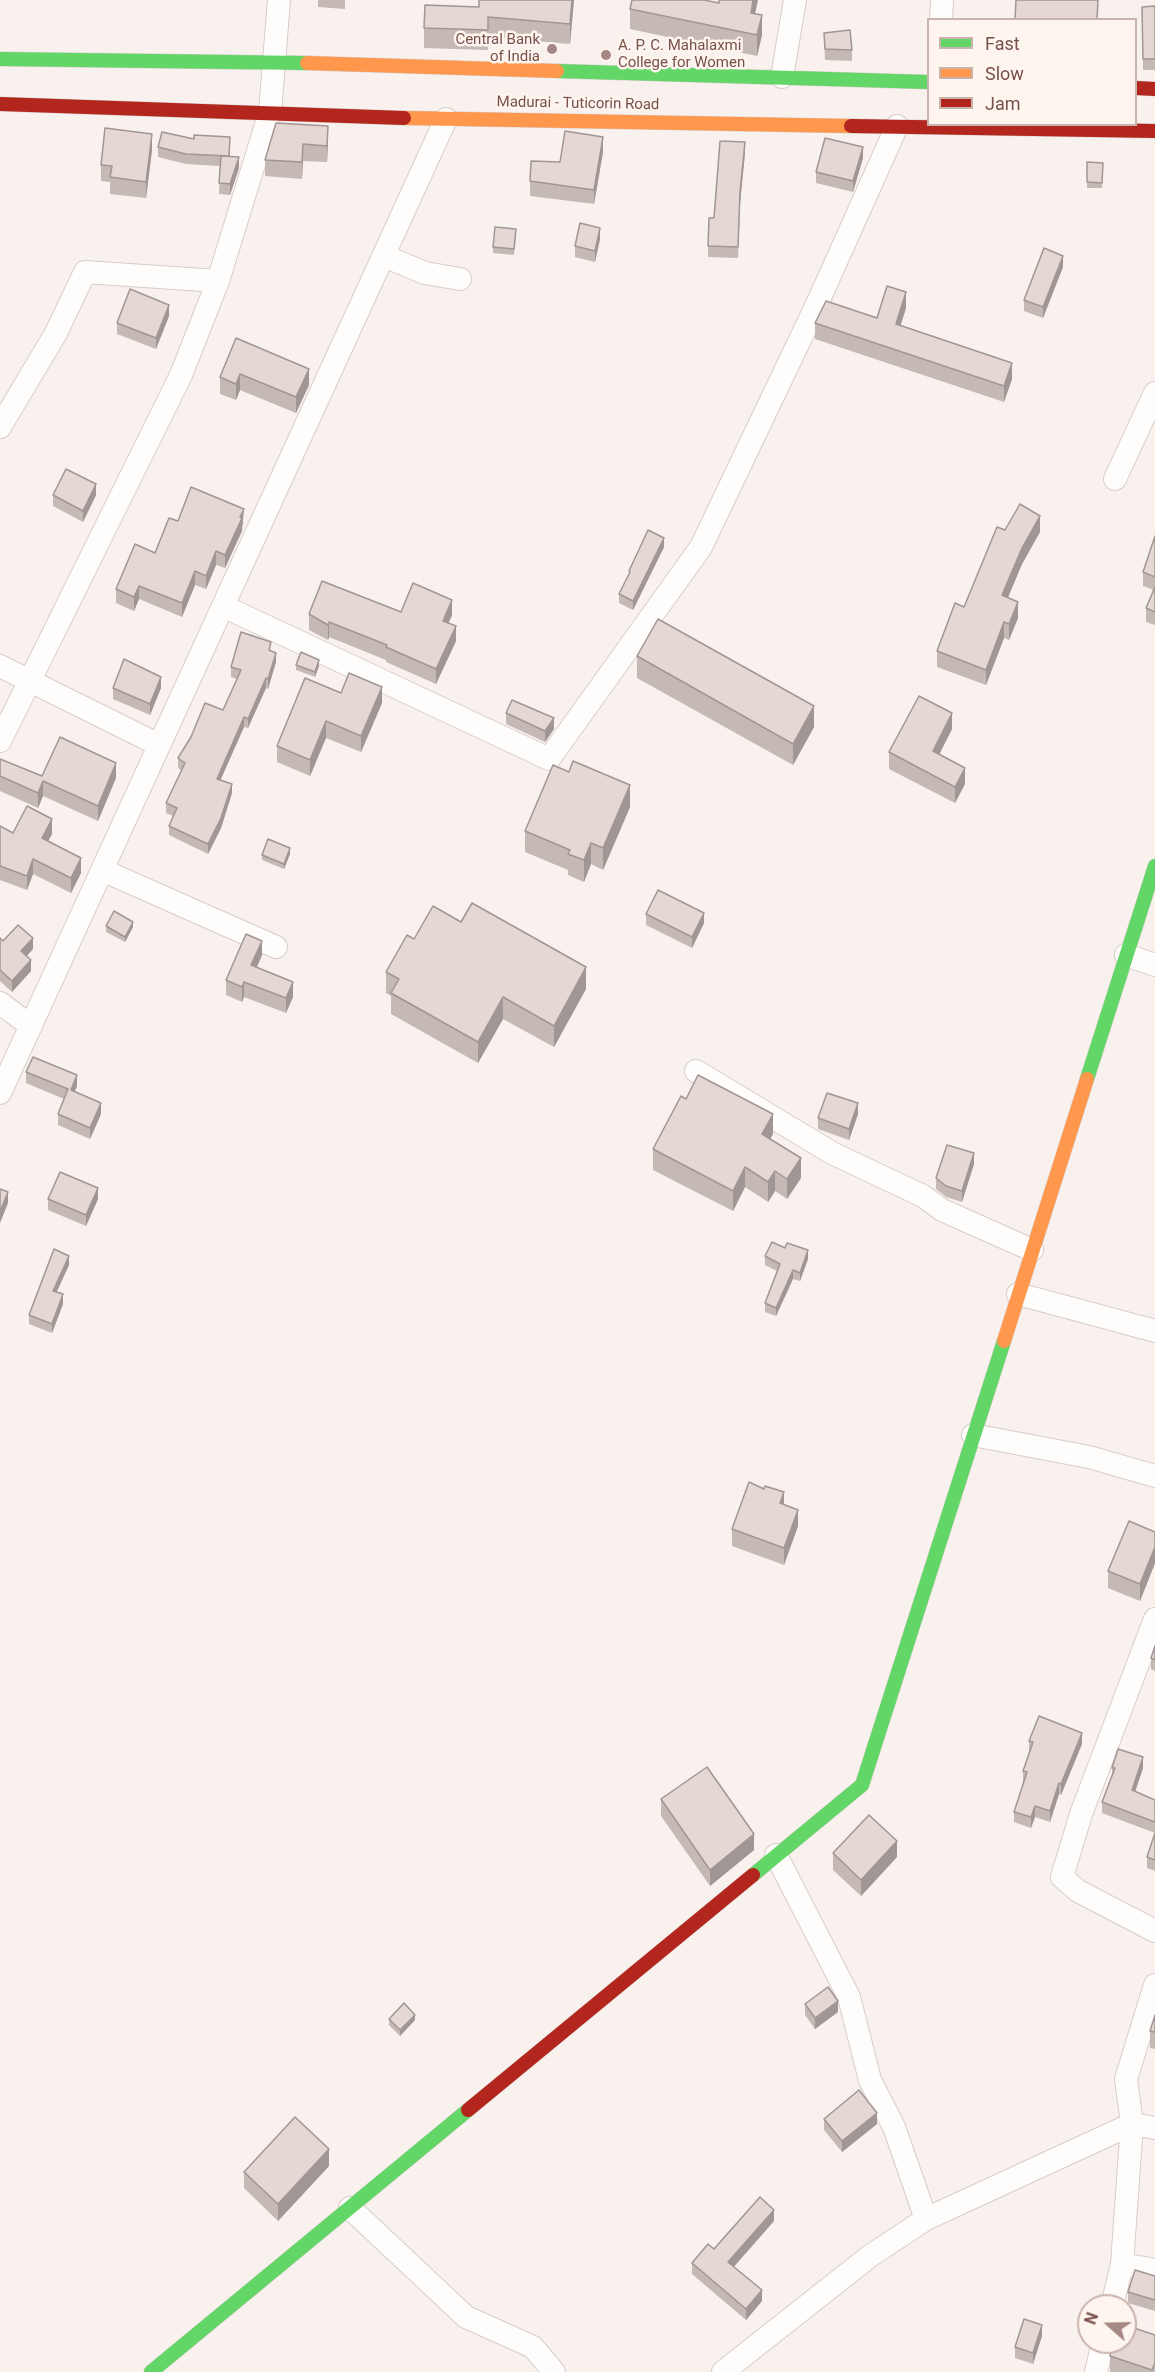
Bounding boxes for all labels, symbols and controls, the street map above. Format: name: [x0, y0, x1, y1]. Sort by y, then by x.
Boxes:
legend: [927, 18, 1137, 126]
place label: Central Bank of India: [455, 31, 540, 66]
text: Fast: [985, 33, 1020, 54]
place label: A. P. C. Mahalaxmi College for Women: [618, 37, 745, 72]
marker: Central Bank of India: [545, 42, 559, 56]
marker: A. P. C. Mahalaxmi College for Women: [599, 48, 613, 62]
text: Slow: [985, 63, 1024, 84]
text: Jam: [985, 93, 1021, 114]
street label: Madurai - Tuticorin Road: [496, 94, 660, 114]
north arrow: [1077, 2294, 1137, 2354]
text: N: [1081, 2310, 1102, 2327]

